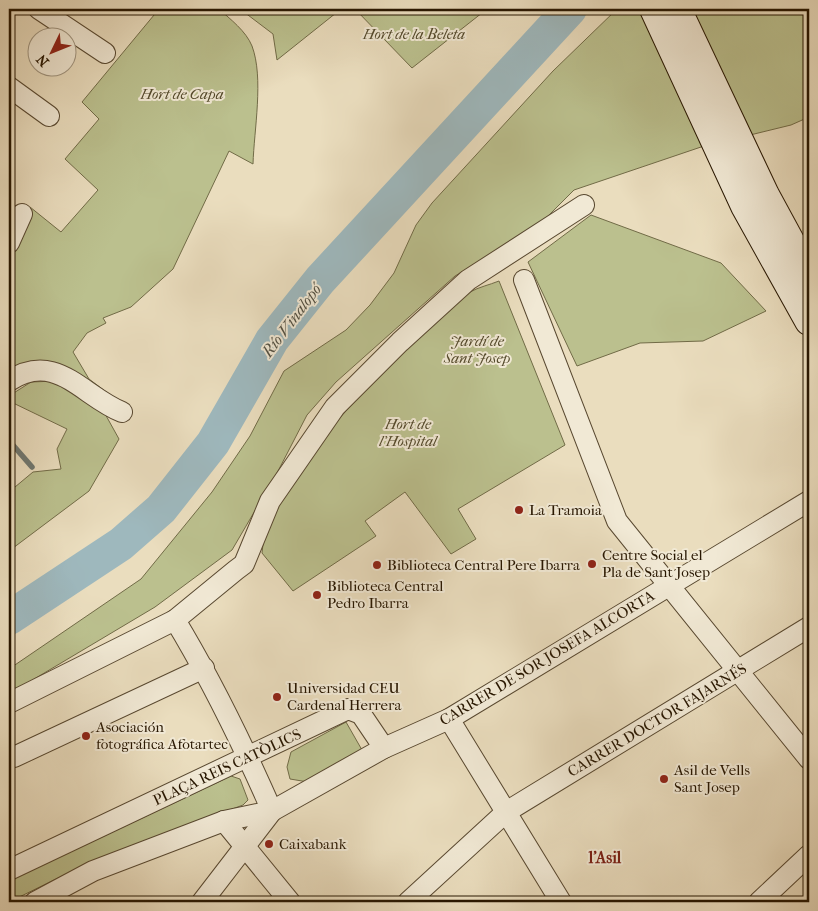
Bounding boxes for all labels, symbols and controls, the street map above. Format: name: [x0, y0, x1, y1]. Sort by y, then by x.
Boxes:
park label: Hort de la Beleta: [362, 25, 465, 43]
north arrow: [28, 28, 78, 78]
text: N: [33, 51, 53, 70]
park label: Hort de Capa: [139, 85, 224, 103]
water label: Río Vinalopó: [257, 278, 326, 361]
park label: Jardí de Sant Josep: [443, 332, 510, 367]
park label: Hort de l'Hospital: [378, 415, 439, 450]
place label: La Tramoia: [529, 501, 603, 519]
marker: La Tramoia: [513, 504, 525, 516]
place label: Centre Social el Pla de Sant Josep: [602, 546, 710, 581]
place label: Biblioteca Central Pere Ibarra: [387, 556, 581, 574]
marker: Centre Social el Pla de Sant Josep: [586, 558, 598, 570]
marker: Biblioteca Central Pere Ibarra: [371, 559, 383, 571]
place label: Biblioteca Central Pedro Ibarra: [327, 577, 443, 612]
street label: CARRER DE SOR JOSEFA ALCORTA: [436, 586, 658, 729]
marker: Biblioteca Central Pedro Ibarra: [311, 589, 323, 601]
street label: CARRER DOCTOR FAJARNÉS: [564, 659, 750, 781]
place label: Universidad CEU Cardenal Herrera: [287, 679, 402, 714]
marker: Universidad CEU Cardenal Herrera: [271, 691, 283, 703]
place label: Asociación fotográfica Afotartec: [95, 718, 228, 753]
street label: PLAÇA REIS CATÒLICS: [150, 725, 304, 809]
marker: Asociación fotográfica Afotartec: [80, 730, 92, 742]
place label: Asil de Vells Sant Josep: [673, 761, 750, 796]
marker: Asil de Vells Sant Josep: [658, 773, 670, 785]
place label: Caixabank: [279, 835, 347, 853]
marker: Caixabank: [263, 838, 275, 850]
district label: l'Asil: [588, 848, 622, 867]

